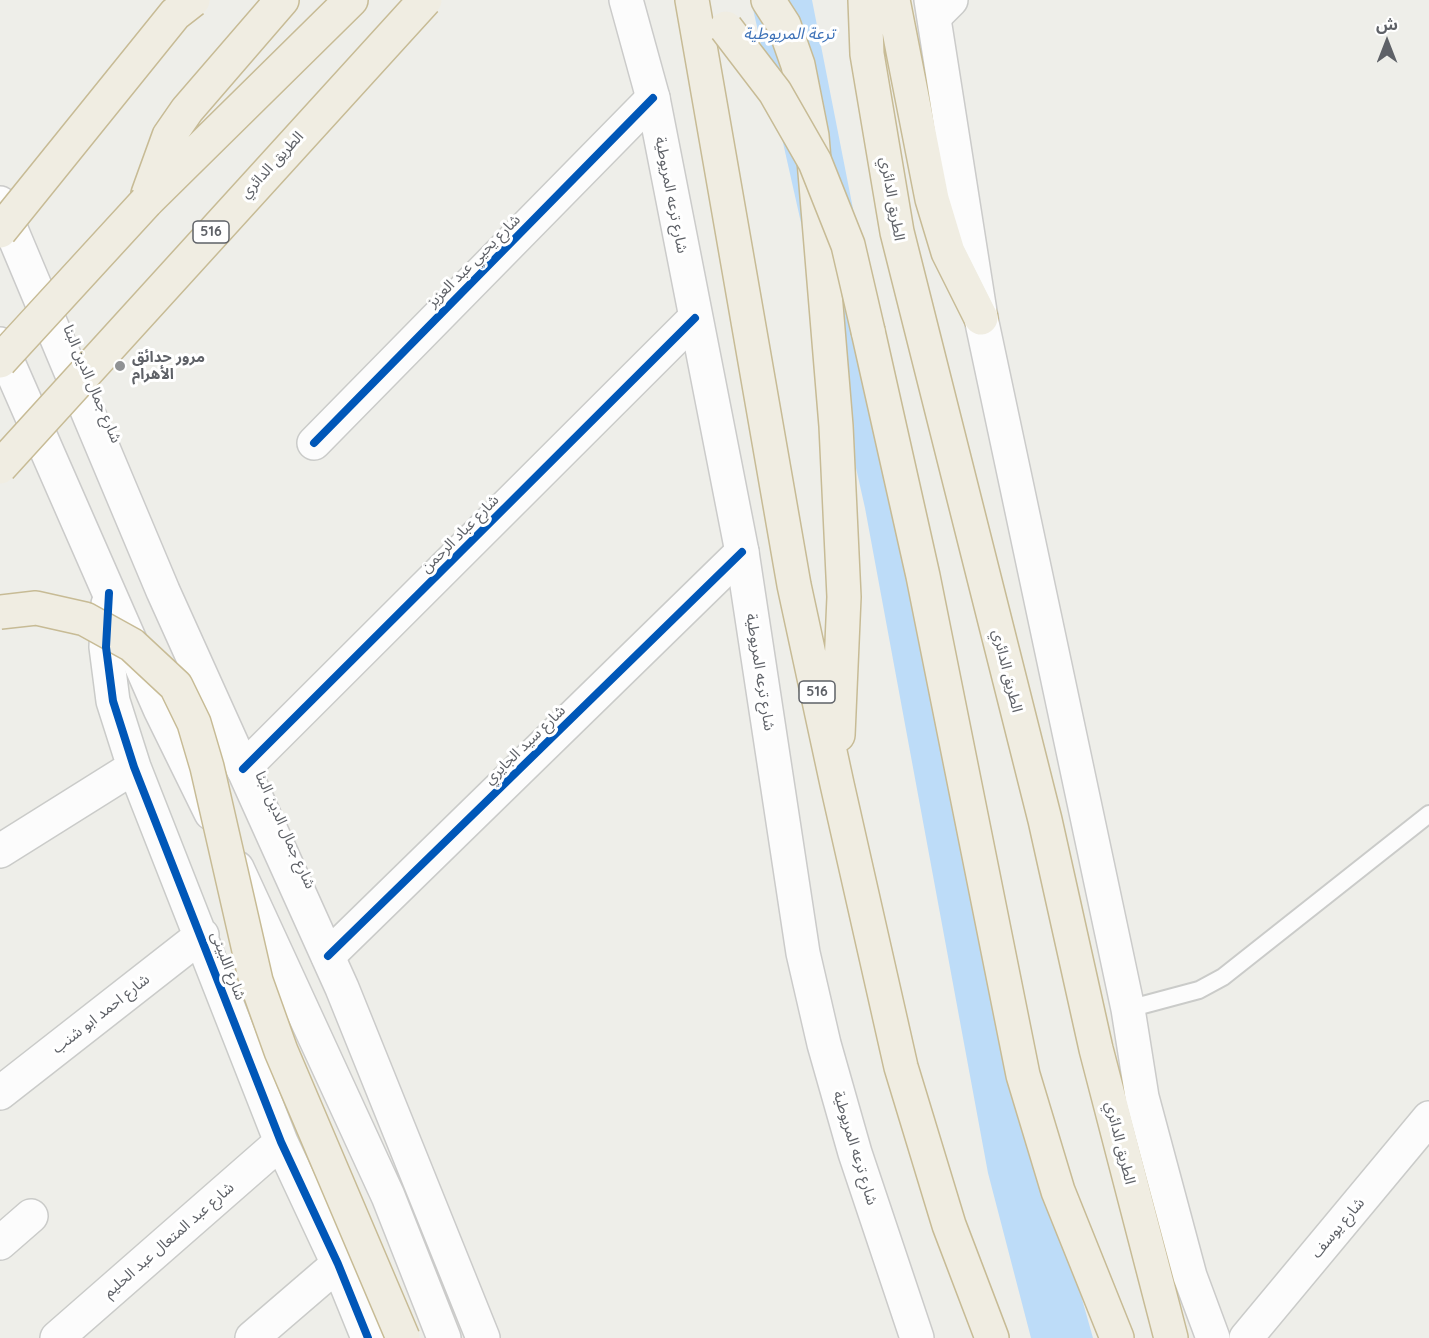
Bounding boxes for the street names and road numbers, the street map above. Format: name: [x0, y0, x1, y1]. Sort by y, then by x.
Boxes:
street label: الطريق الدائري: [237, 128, 307, 202]
street label: شارع ترعه المريوطية: [651, 135, 691, 255]
street label: الطريق الدائري: [876, 156, 908, 242]
street label: شارع يحيي عبد العزيز: [424, 211, 524, 311]
road number: 516: [193, 221, 229, 243]
street label: شارع جمال الدين البنا: [59, 322, 125, 446]
street label: شارع عباد الرحمن: [417, 491, 503, 577]
street label: شارع ترعه المريوطية: [742, 612, 778, 732]
street label: الطريق الدائري: [988, 628, 1026, 714]
road number: 516: [799, 681, 835, 703]
street label: شارع سيد الجايري: [481, 702, 569, 788]
street label: شارع جمال الدين البنا: [251, 768, 319, 892]
street label: شارع اللبينى: [207, 929, 249, 1003]
street label: شارع احمد ابو شنب: [49, 970, 153, 1058]
street label: شارع ترعه المريوطية: [829, 1089, 881, 1207]
street label: الطريق الدائري: [1101, 1100, 1139, 1186]
street label: شارع عبد المتعال عبد الحليم: [100, 1178, 238, 1302]
street label: شارع يوسف: [1308, 1194, 1368, 1262]

